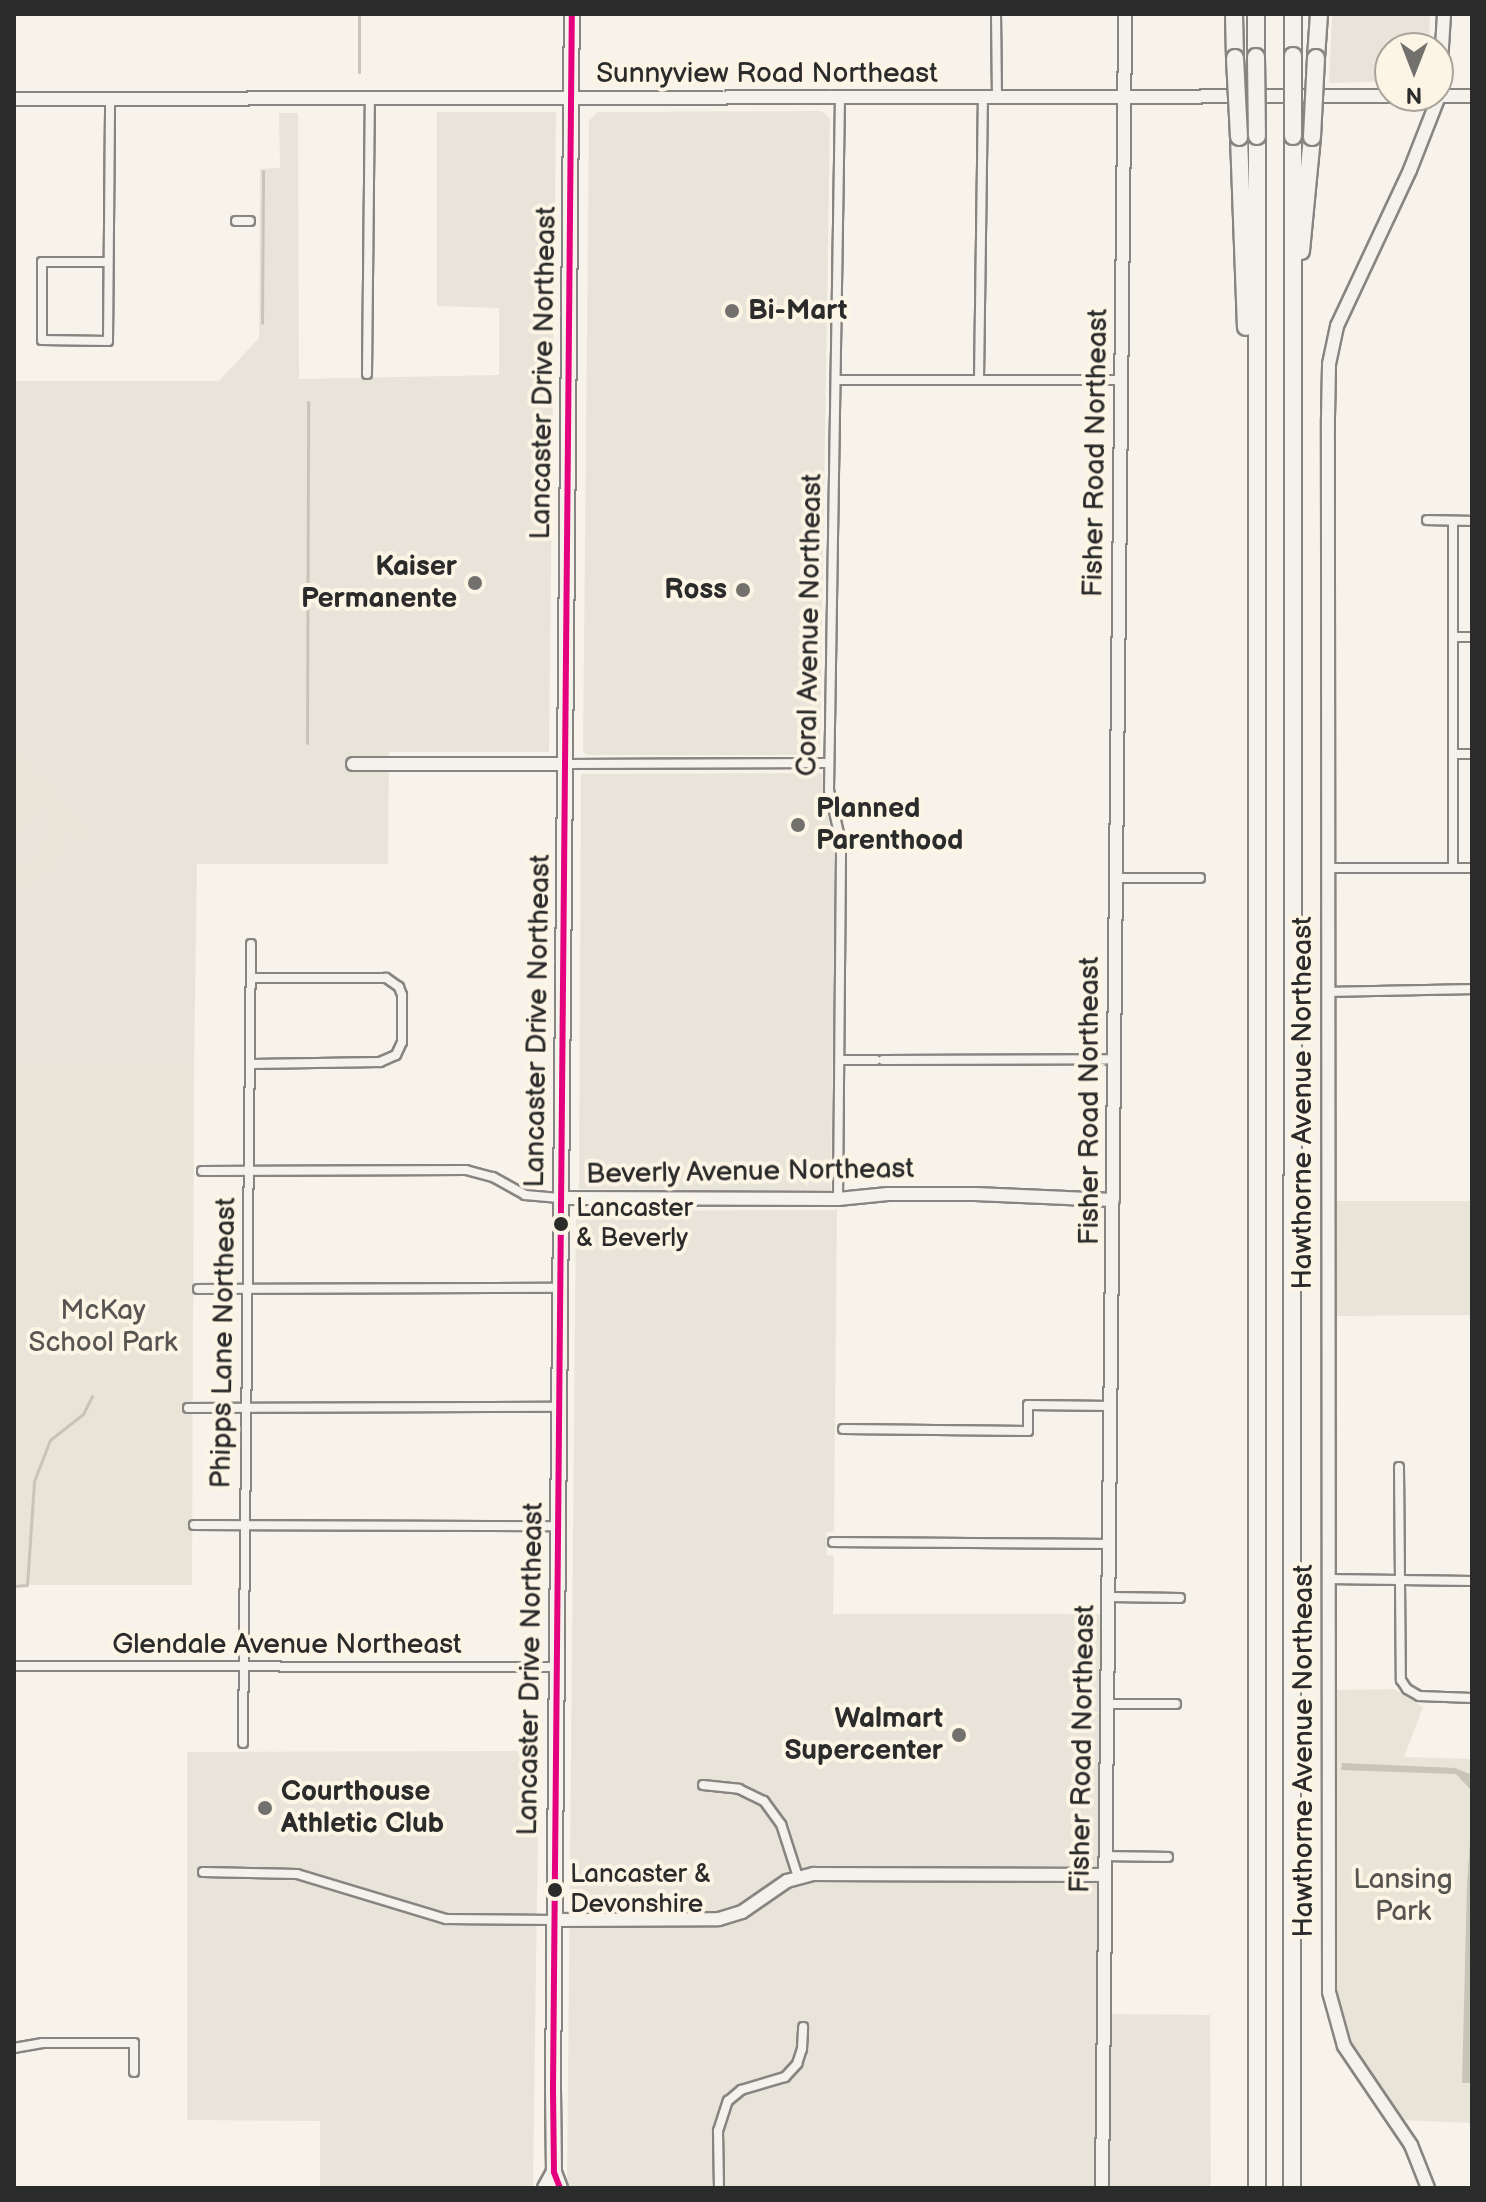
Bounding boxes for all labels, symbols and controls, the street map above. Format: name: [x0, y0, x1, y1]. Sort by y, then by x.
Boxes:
north arrow: [1374, 32, 1454, 112]
street label: Sunnyview Road Northeast: [596, 57, 938, 91]
text: N: [1406, 81, 1422, 108]
street label: Lancaster Drive Northeast: [524, 206, 564, 540]
place label: Bi-Mart: [748, 294, 847, 328]
marker: Bi-Mart: [723, 302, 741, 320]
street label: Fisher Road Northeast: [1077, 308, 1115, 598]
street label: Coral Avenue Northeast: [791, 473, 829, 777]
place label: Kaiser Permanente: [301, 550, 457, 616]
marker: Kaiser Permanente: [464, 572, 486, 594]
place label: Ross: [664, 573, 727, 607]
marker: Ross: [734, 581, 752, 599]
place label: Planned Parenthood: [816, 792, 963, 858]
marker: Planned Parenthood: [787, 814, 809, 836]
street label: Lancaster Drive Northeast: [518, 854, 558, 1188]
street label: Hawthorne Avenue Northeast: [1286, 916, 1320, 1290]
street label: Fisher Road Northeast: [1073, 957, 1107, 1245]
street label: Beverly Avenue Northeast: [585, 1152, 915, 1192]
place label: Lancaster & Beverly: [576, 1193, 693, 1254]
street label: Phipps Lane Northeast: [205, 1197, 243, 1489]
marker: Lancaster & Beverly: [553, 1216, 569, 1232]
park label: McKay School Park: [28, 1294, 178, 1360]
street label: Lancaster Drive Northeast: [511, 1502, 551, 1836]
street label: Hawthorne Avenue Northeast: [1287, 1564, 1321, 1938]
street label: Fisher Road Northeast: [1064, 1604, 1102, 1894]
street label: Glendale Avenue Northeast: [112, 1628, 462, 1662]
place label: Walmart Supercenter: [784, 1702, 943, 1768]
marker: Walmart Supercenter: [950, 1726, 968, 1744]
place label: Courthouse Athletic Club: [281, 1775, 444, 1841]
marker: Courthouse Athletic Club: [256, 1799, 274, 1817]
place label: Lancaster & Devonshire: [570, 1859, 711, 1920]
park label: Lansing Park: [1353, 1863, 1453, 1929]
marker: Lancaster & Devonshire: [547, 1882, 563, 1898]

